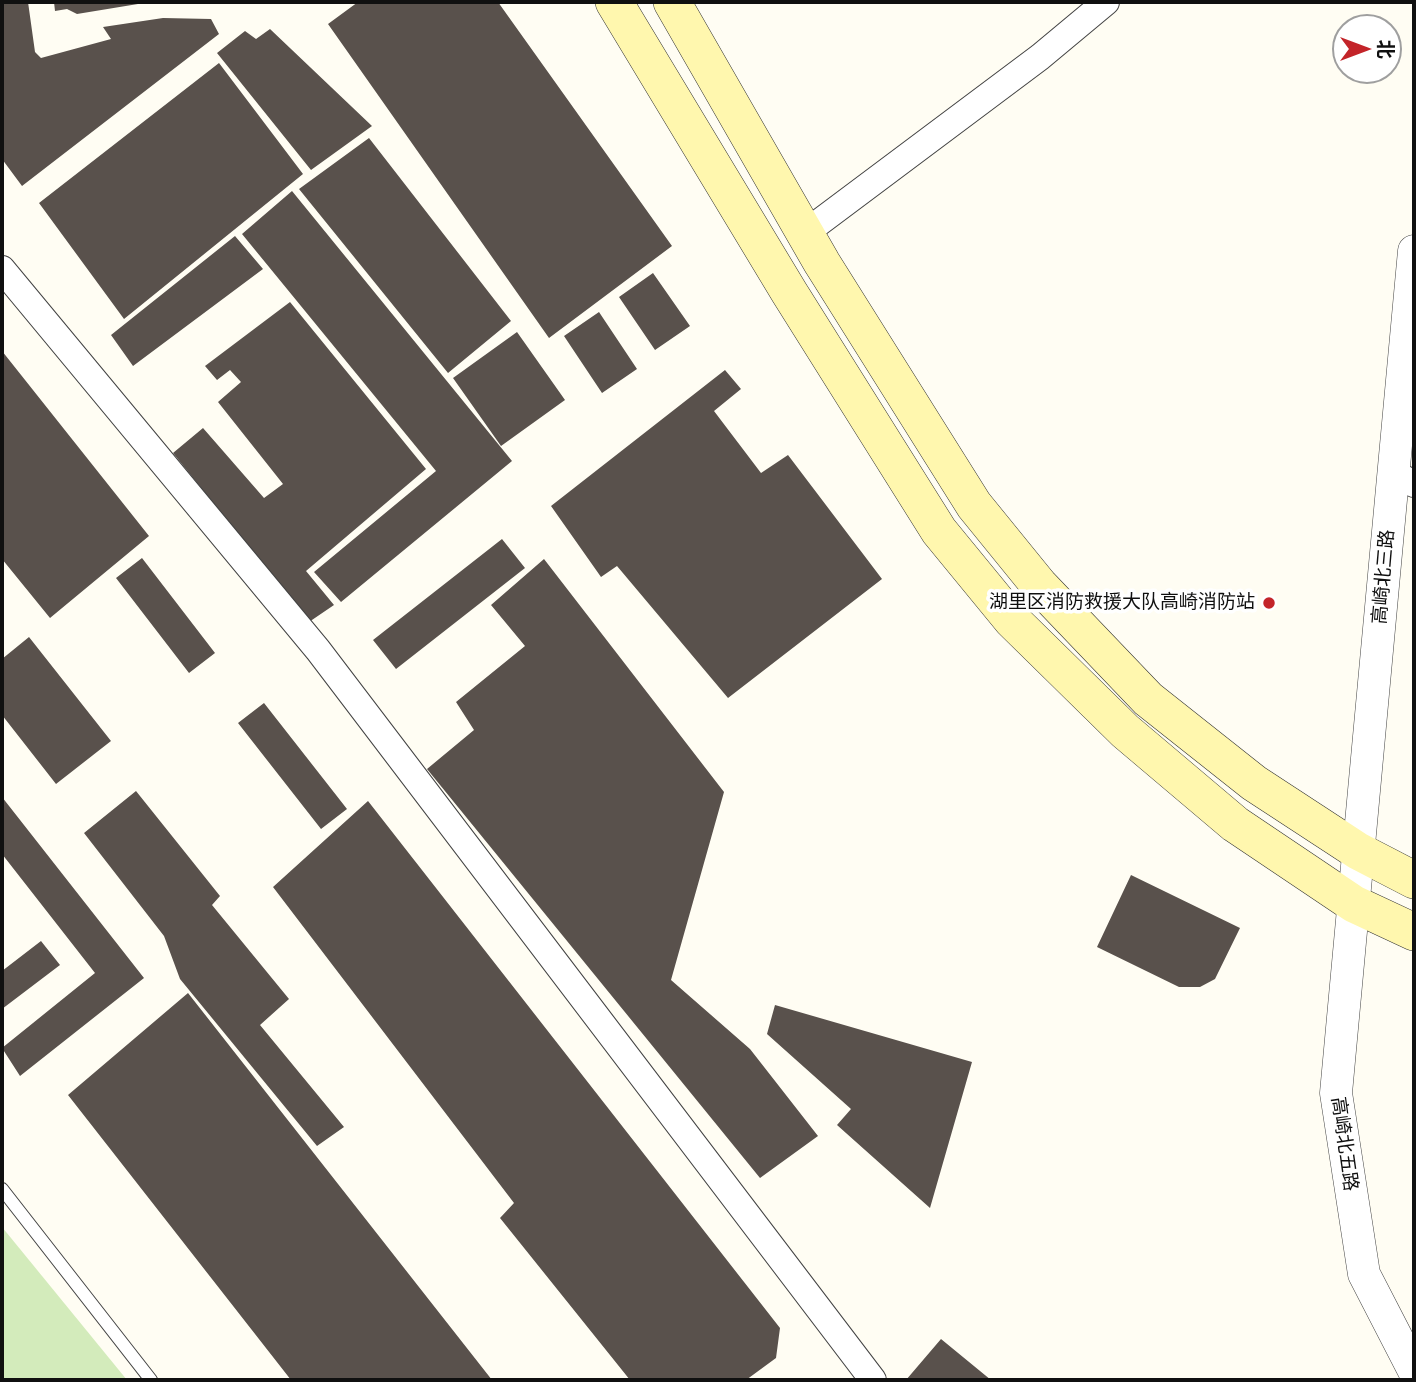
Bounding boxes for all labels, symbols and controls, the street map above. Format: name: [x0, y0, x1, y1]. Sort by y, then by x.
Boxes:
north arrow: [1332, 14, 1402, 84]
text: 北: [1374, 39, 1399, 59]
street label: 高崎北三路: [1369, 529, 1399, 625]
place label: 湖里区消防救援大队高崎消防站: [989, 592, 1255, 614]
marker: 湖里区消防救援大队高崎消防站: [1261, 595, 1277, 611]
street label: 高崎北五路: [1326, 1095, 1362, 1193]

